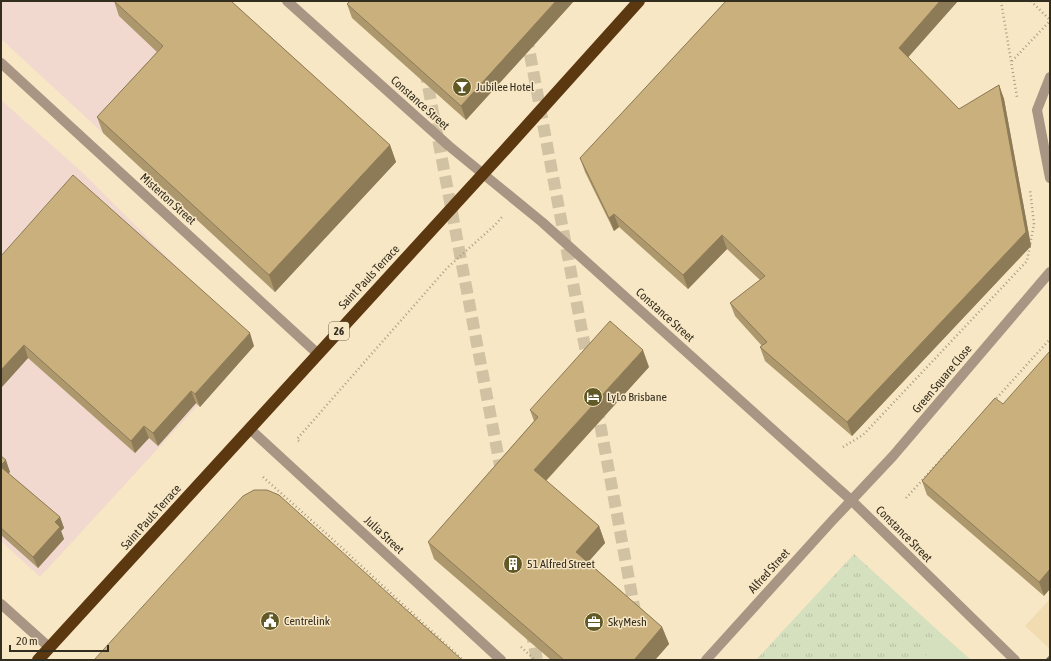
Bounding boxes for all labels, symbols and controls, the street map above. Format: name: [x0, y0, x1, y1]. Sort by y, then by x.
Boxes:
street label: Constance Street: [388, 73, 453, 133]
bar icon: Jubilee Hotel: [451, 76, 473, 98]
place label: Jubilee Hotel: [476, 80, 535, 94]
street label: Misterton Street: [137, 170, 199, 228]
street label: Saint Pauls Terrace: [336, 242, 402, 312]
street label: Constance Street: [633, 285, 698, 345]
road number: 26: [329, 322, 349, 340]
street label: Green Square Close: [909, 342, 975, 416]
hotel icon: LyLo Brisbane: [582, 386, 604, 408]
place label: LyLo Brisbane: [607, 390, 667, 404]
street label: Saint Pauls Terrace: [118, 482, 184, 552]
street label: Constance Street: [873, 503, 935, 565]
street label: Julia Street: [361, 513, 407, 557]
street label: Alfred Street: [745, 545, 793, 596]
building icon: 51 Alfred Street: [502, 553, 524, 575]
place label: 51 Alfred Street: [527, 557, 595, 571]
public building icon: Centrelink: [259, 610, 281, 632]
office icon: SkyMesh: [583, 611, 605, 633]
place label: Centrelink: [284, 614, 331, 628]
place label: SkyMesh: [608, 615, 647, 629]
scale bar: [10, 627, 108, 653]
text: 20 m: [16, 634, 38, 648]

